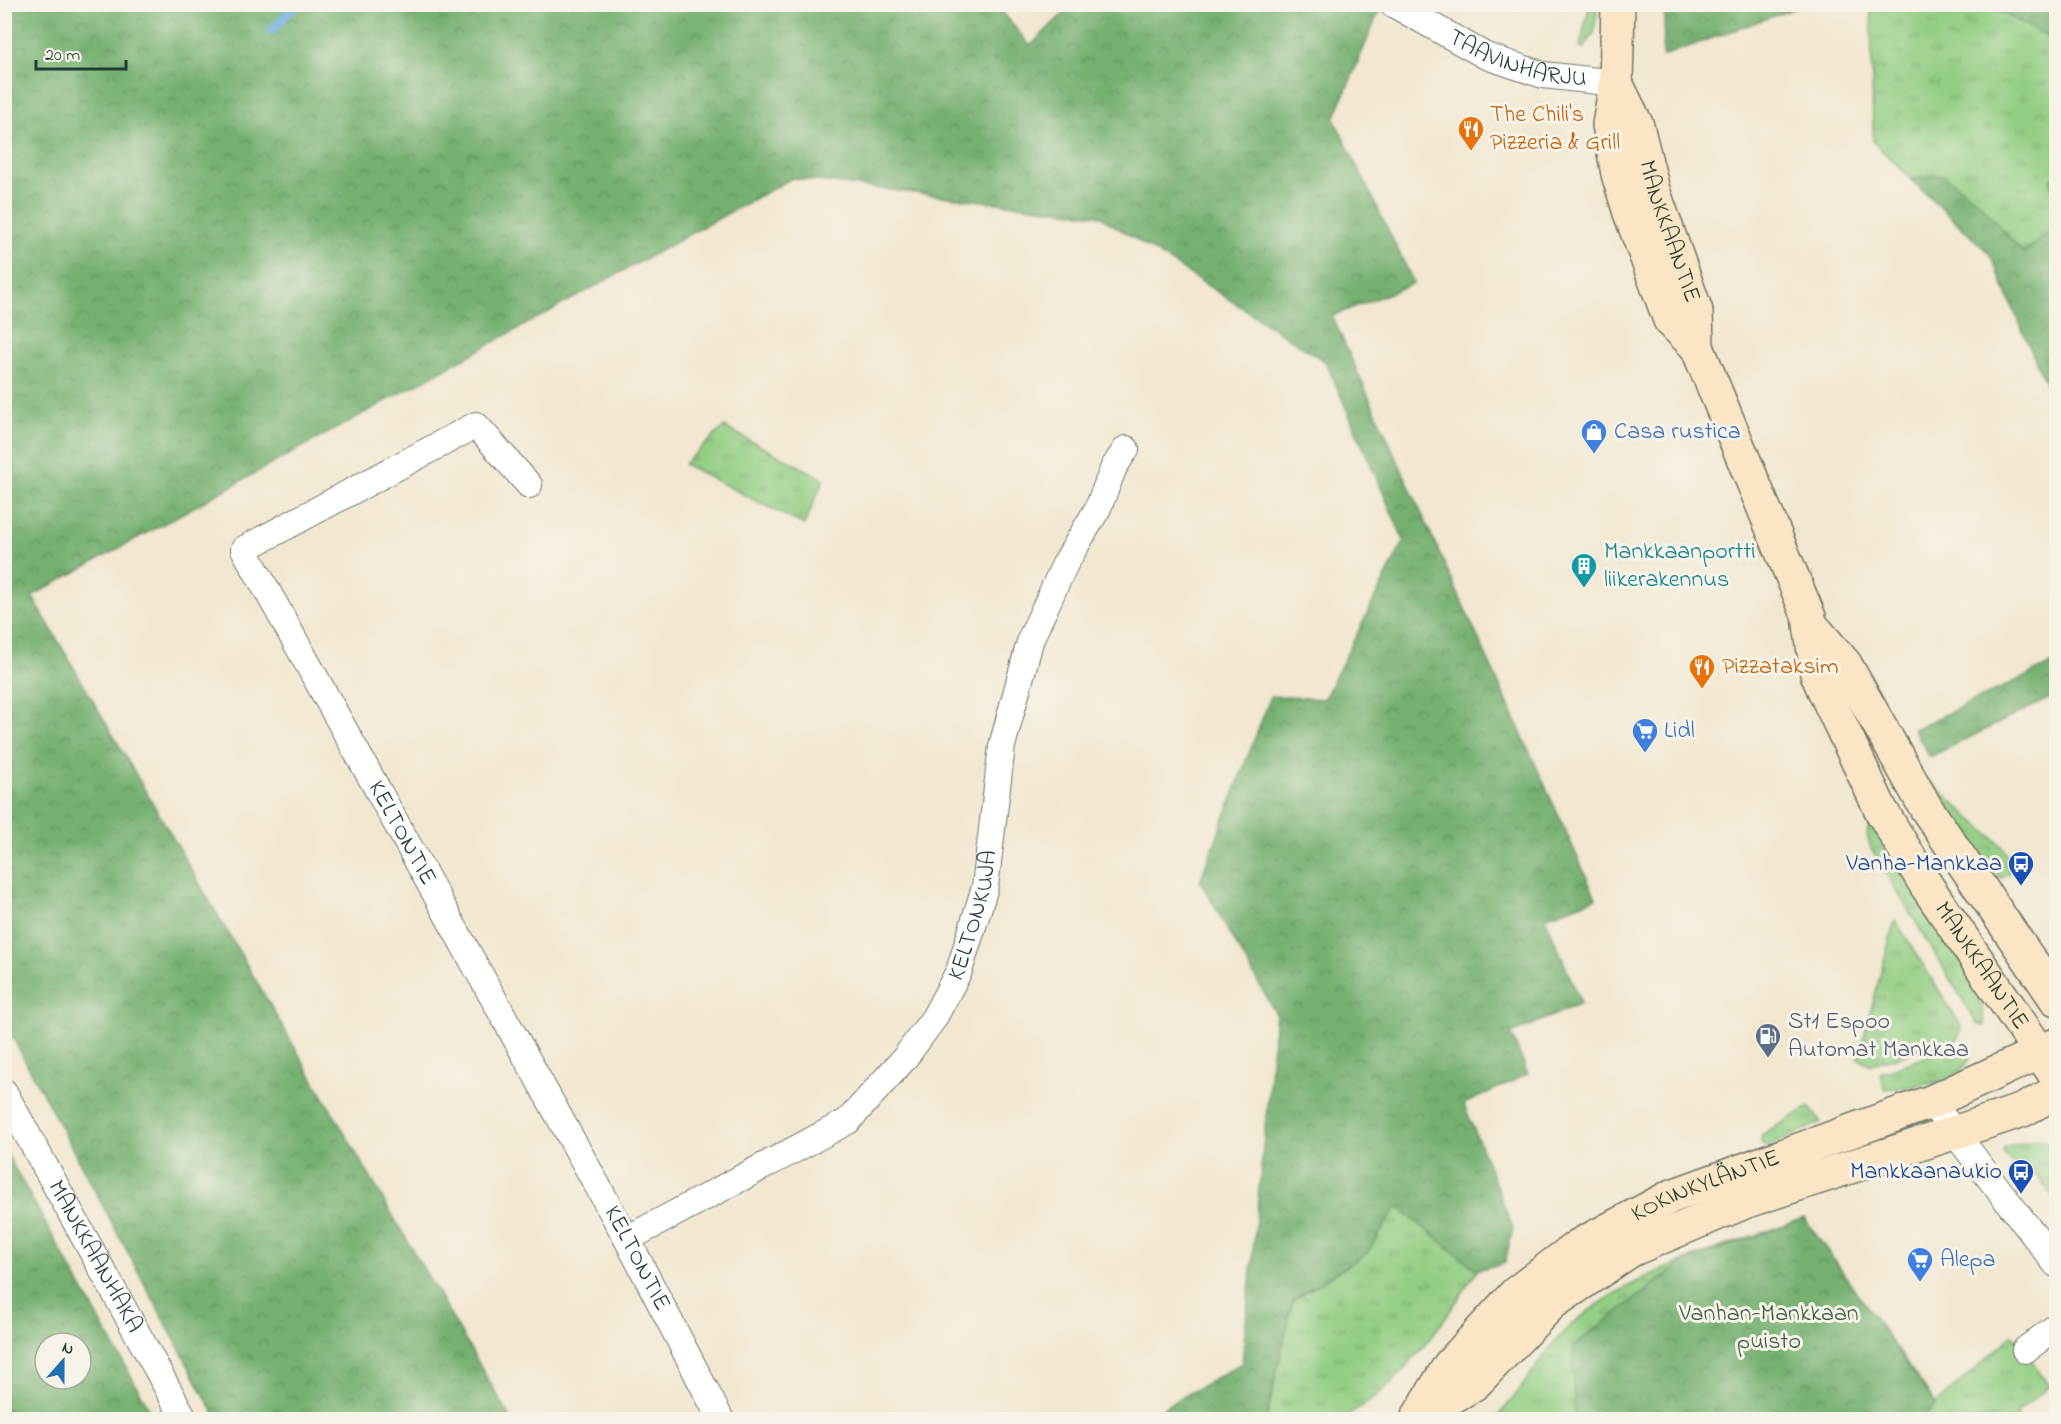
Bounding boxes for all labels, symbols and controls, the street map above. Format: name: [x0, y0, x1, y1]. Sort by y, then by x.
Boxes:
street label: TAAVINHARJU: [1441, 21, 1589, 97]
scale bar: [36, 33, 126, 71]
text: 20 m: [45, 43, 80, 69]
place label: The Chili's Pizzeria & Grill: [1490, 98, 1620, 161]
restaurant icon: The Chili's Pizzeria & Grill: [1456, 114, 1486, 152]
street label: MANKKAANTIE: [1629, 157, 1709, 308]
place label: Casa rustica: [1614, 415, 1741, 450]
shop icon: Casa rustica: [1579, 417, 1609, 455]
place label: Mankkaanportti liikerakennus: [1604, 535, 1756, 598]
building icon: Mankkaanportti liikerakennus: [1569, 551, 1599, 589]
place label: Pizzataksim: [1722, 650, 1839, 685]
restaurant icon: Pizzataksim: [1687, 652, 1717, 690]
place label: Lidl: [1664, 714, 1695, 749]
supermarket icon: Lidl: [1630, 716, 1660, 754]
street label: KELTONTIE: [359, 774, 445, 892]
place label: Vanha-Mankkaa: [1845, 847, 2002, 882]
street label: KELTONKUJA: [939, 848, 1007, 987]
bus stop icon: Vanha-Mankkaa: [2006, 849, 2036, 887]
street label: MANKKAANTIE: [1925, 895, 2037, 1037]
place label: St1 Espoo Automat Mankkaa: [1788, 1005, 1969, 1068]
fuel station icon: St1 Espoo Automat Mankkaa: [1753, 1021, 1783, 1059]
street label: KOKINKYLÄNTIE: [1625, 1141, 1785, 1232]
place label: Mankkaanaukio: [1850, 1155, 2002, 1190]
bus stop icon: Mankkaanaukio: [2006, 1157, 2036, 1195]
street label: MANKKAANHAKA: [38, 1174, 151, 1339]
street label: KELTONTIE: [594, 1199, 679, 1317]
place label: Alepa: [1940, 1243, 1996, 1278]
supermarket icon: Alepa: [1905, 1245, 1935, 1283]
park label: Vanhan-Mankkaan puisto: [1678, 1297, 1859, 1360]
north arrow: [33, 1331, 93, 1391]
text: N: [58, 1336, 77, 1362]

